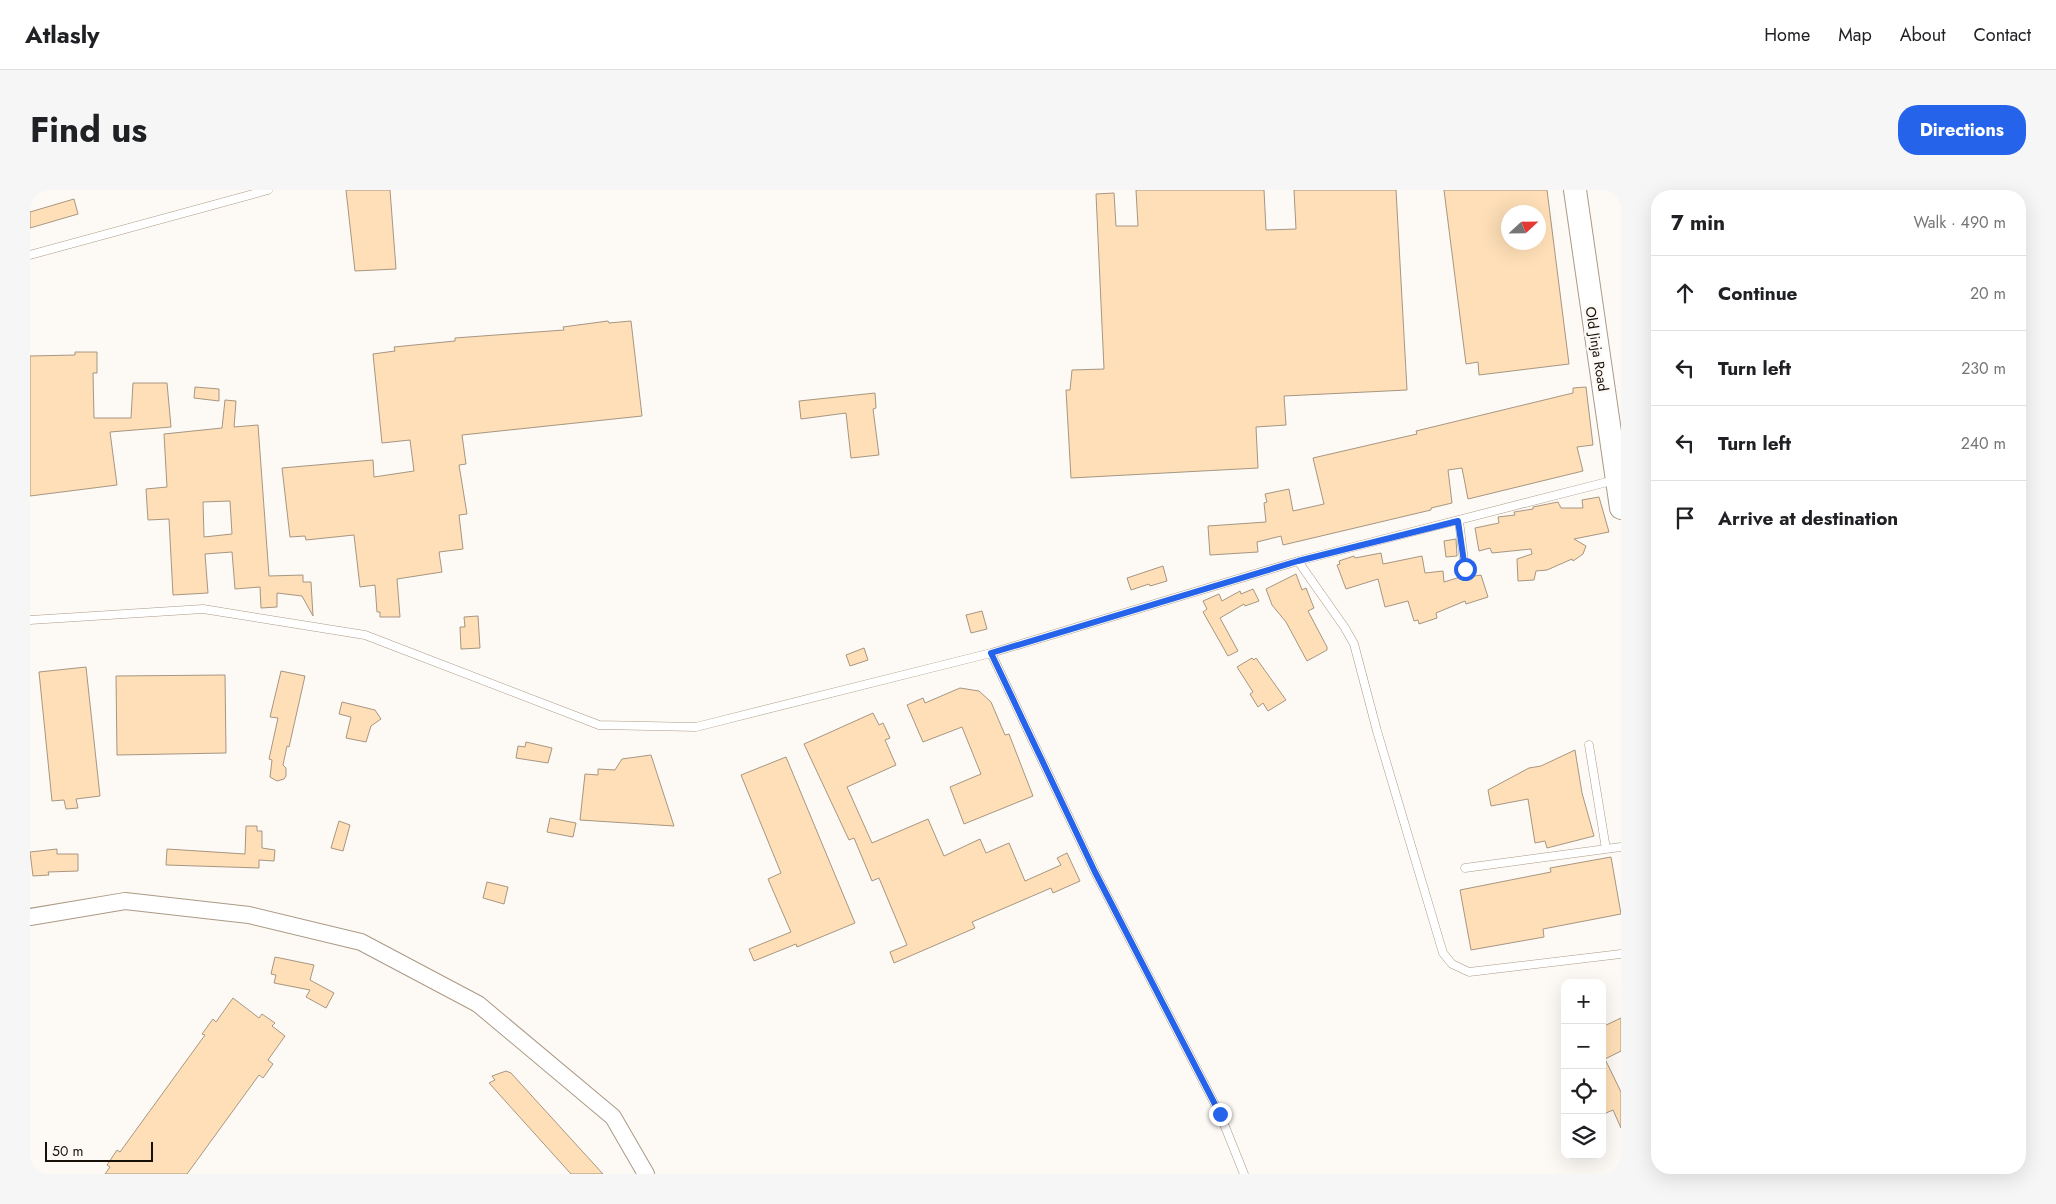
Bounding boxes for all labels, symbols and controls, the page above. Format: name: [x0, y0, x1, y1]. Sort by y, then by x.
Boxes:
text: Atlasly: [25, 17, 100, 52]
text: Home: [1764, 22, 1810, 48]
text: Map: [1838, 22, 1872, 48]
text: About: [1900, 22, 1945, 48]
text: Contact: [1973, 22, 2031, 48]
text: Find us: [30, 105, 147, 155]
button: Directions: [1898, 105, 2026, 155]
north arrow: [1501, 205, 1546, 250]
text: 7 min: [1671, 208, 1725, 238]
text: Walk · 490 m: [1914, 211, 2006, 234]
icon: ahead: [1671, 279, 1699, 307]
text: Continue: [1718, 280, 1797, 307]
text: 20 m: [1970, 282, 2006, 305]
street label: Old Jinja Road: [1580, 305, 1614, 393]
icon: left: [1671, 354, 1699, 382]
text: Turn left: [1718, 355, 1791, 382]
text: 230 m: [1961, 357, 2006, 380]
icon: left: [1671, 429, 1699, 457]
text: Turn left: [1718, 430, 1791, 457]
text: 240 m: [1961, 432, 2006, 455]
icon: arrive: [1671, 504, 1699, 532]
text: Arrive at destination: [1718, 505, 1898, 532]
route start: [1454, 558, 1477, 581]
map controls: [1561, 979, 1606, 1159]
button: +: [1561, 979, 1606, 1024]
button: −: [1561, 1024, 1606, 1069]
button: locate: [1561, 1069, 1606, 1114]
route end: [1209, 1103, 1232, 1126]
button: layers: [1561, 1114, 1606, 1159]
scale bar: [45, 1139, 152, 1162]
text: 50 m: [52, 1141, 83, 1161]

